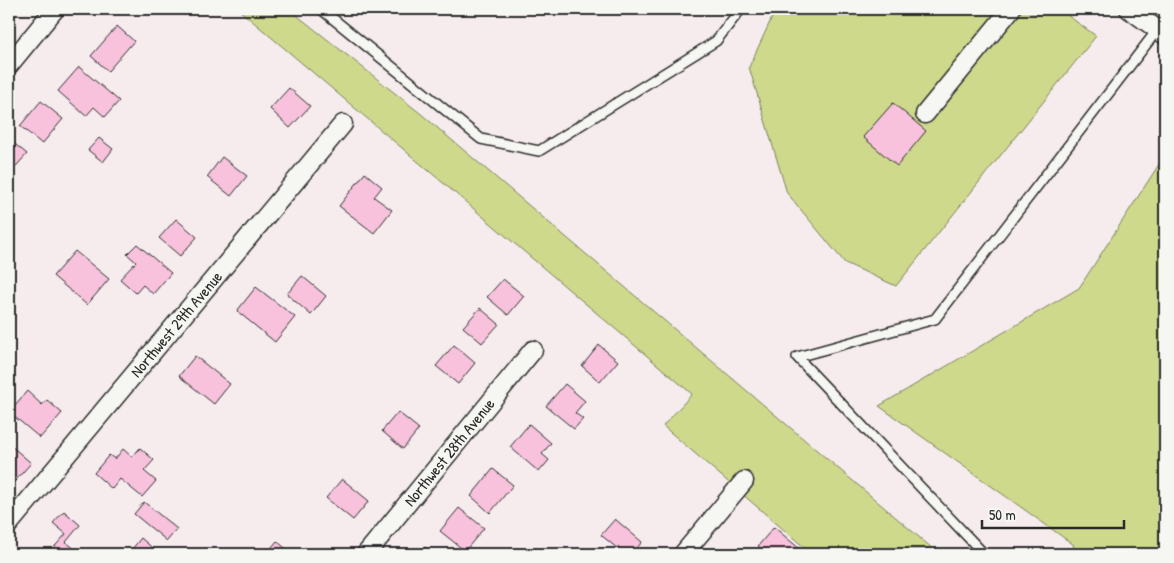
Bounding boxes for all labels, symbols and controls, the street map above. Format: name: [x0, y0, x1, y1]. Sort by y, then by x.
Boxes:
street label: Northwest 29th Avenue: [125, 266, 227, 382]
street label: Northwest 28th Avenue: [398, 393, 500, 511]
scale bar: [982, 498, 1124, 530]
text: 50 m: [989, 504, 1016, 525]

